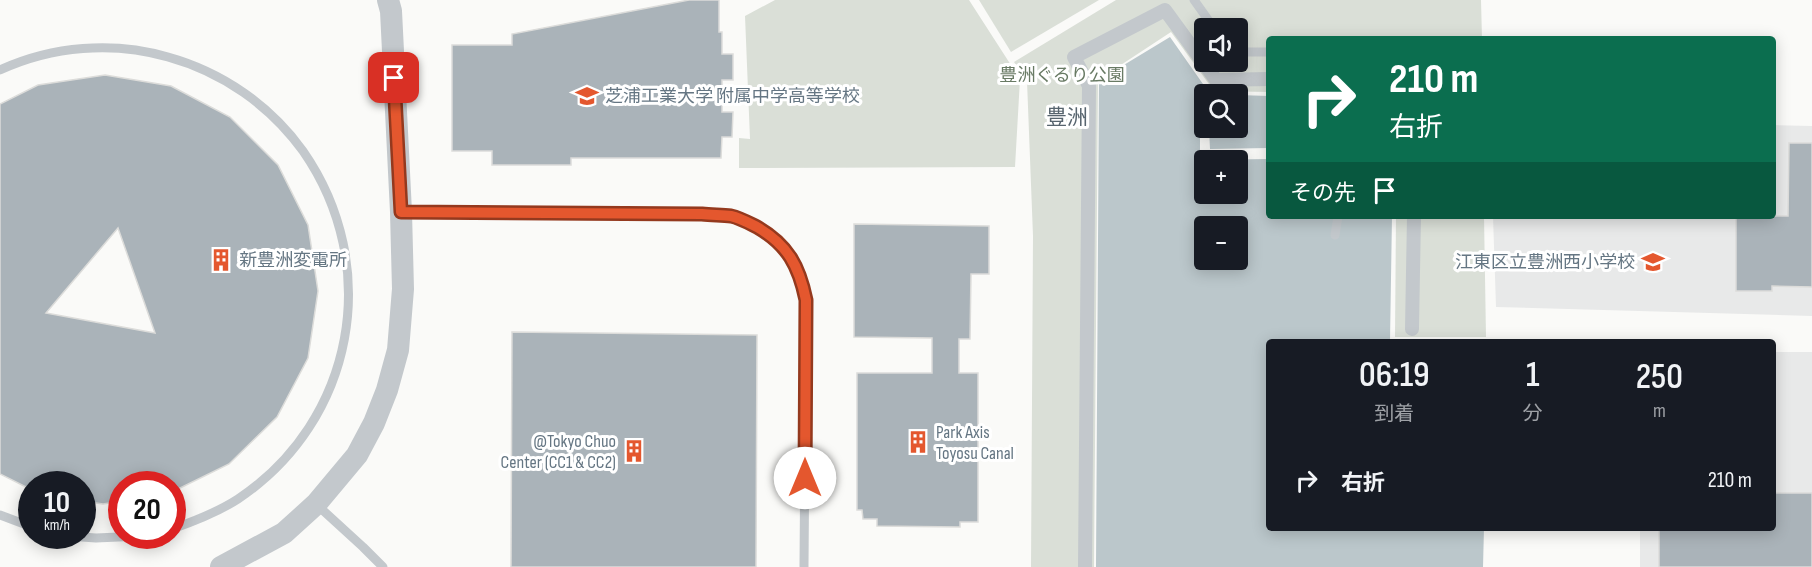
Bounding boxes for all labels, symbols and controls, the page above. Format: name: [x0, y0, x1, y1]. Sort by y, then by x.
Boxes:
map controls: [1194, 18, 1248, 270]
button: sound: [1194, 18, 1248, 72]
pin: [368, 52, 419, 103]
text: 210 m: [1389, 54, 1478, 105]
icon: right: [1290, 60, 1368, 138]
icon: arrive: [377, 61, 410, 94]
park label: 豊洲ぐるり公園: [999, 65, 1125, 86]
school or university icon: 芝浦工業大学 附属中学高等学校: [574, 83, 600, 109]
button: search: [1194, 84, 1248, 138]
place label: 芝浦工業大学 附属中学高等学校: [605, 86, 860, 107]
district label: 豊洲: [1046, 105, 1088, 130]
text: 右折: [1389, 112, 1443, 144]
button: +: [1194, 150, 1248, 204]
icon: arrive: [1368, 174, 1401, 207]
text: その先: [1290, 180, 1356, 207]
button: −: [1194, 216, 1248, 270]
building icon: 新豊洲変電所: [208, 247, 234, 273]
school or university icon: 江東区立豊洲西小学校: [1640, 249, 1666, 275]
place label: 新豊洲変電所: [239, 250, 347, 271]
place label: 江東区立豊洲西小学校: [1455, 252, 1635, 273]
text: 06:19: [1359, 354, 1430, 397]
text: 1: [1526, 354, 1539, 397]
text: 250: [1636, 356, 1683, 399]
text: m: [1653, 399, 1666, 423]
text: 到着: [1374, 402, 1414, 426]
text: 分: [1523, 402, 1543, 426]
place label: Park Axis Toyosu Canal: [936, 422, 1014, 464]
building icon: Park Axis Toyosu Canal: [905, 429, 931, 455]
place label: @Tokyo Chuo Center (CC1 & CC2): [501, 431, 616, 473]
building icon: @Tokyo Chuo Center (CC1 & CC2): [621, 438, 647, 464]
position arrow: [773, 446, 837, 510]
icon: right: [1290, 464, 1323, 497]
text: 210 m: [1708, 467, 1752, 494]
text: 右折: [1341, 470, 1385, 497]
speed limit sign: 20: [108, 471, 186, 549]
text: 10: [44, 485, 70, 521]
text: km/h: [44, 516, 70, 535]

